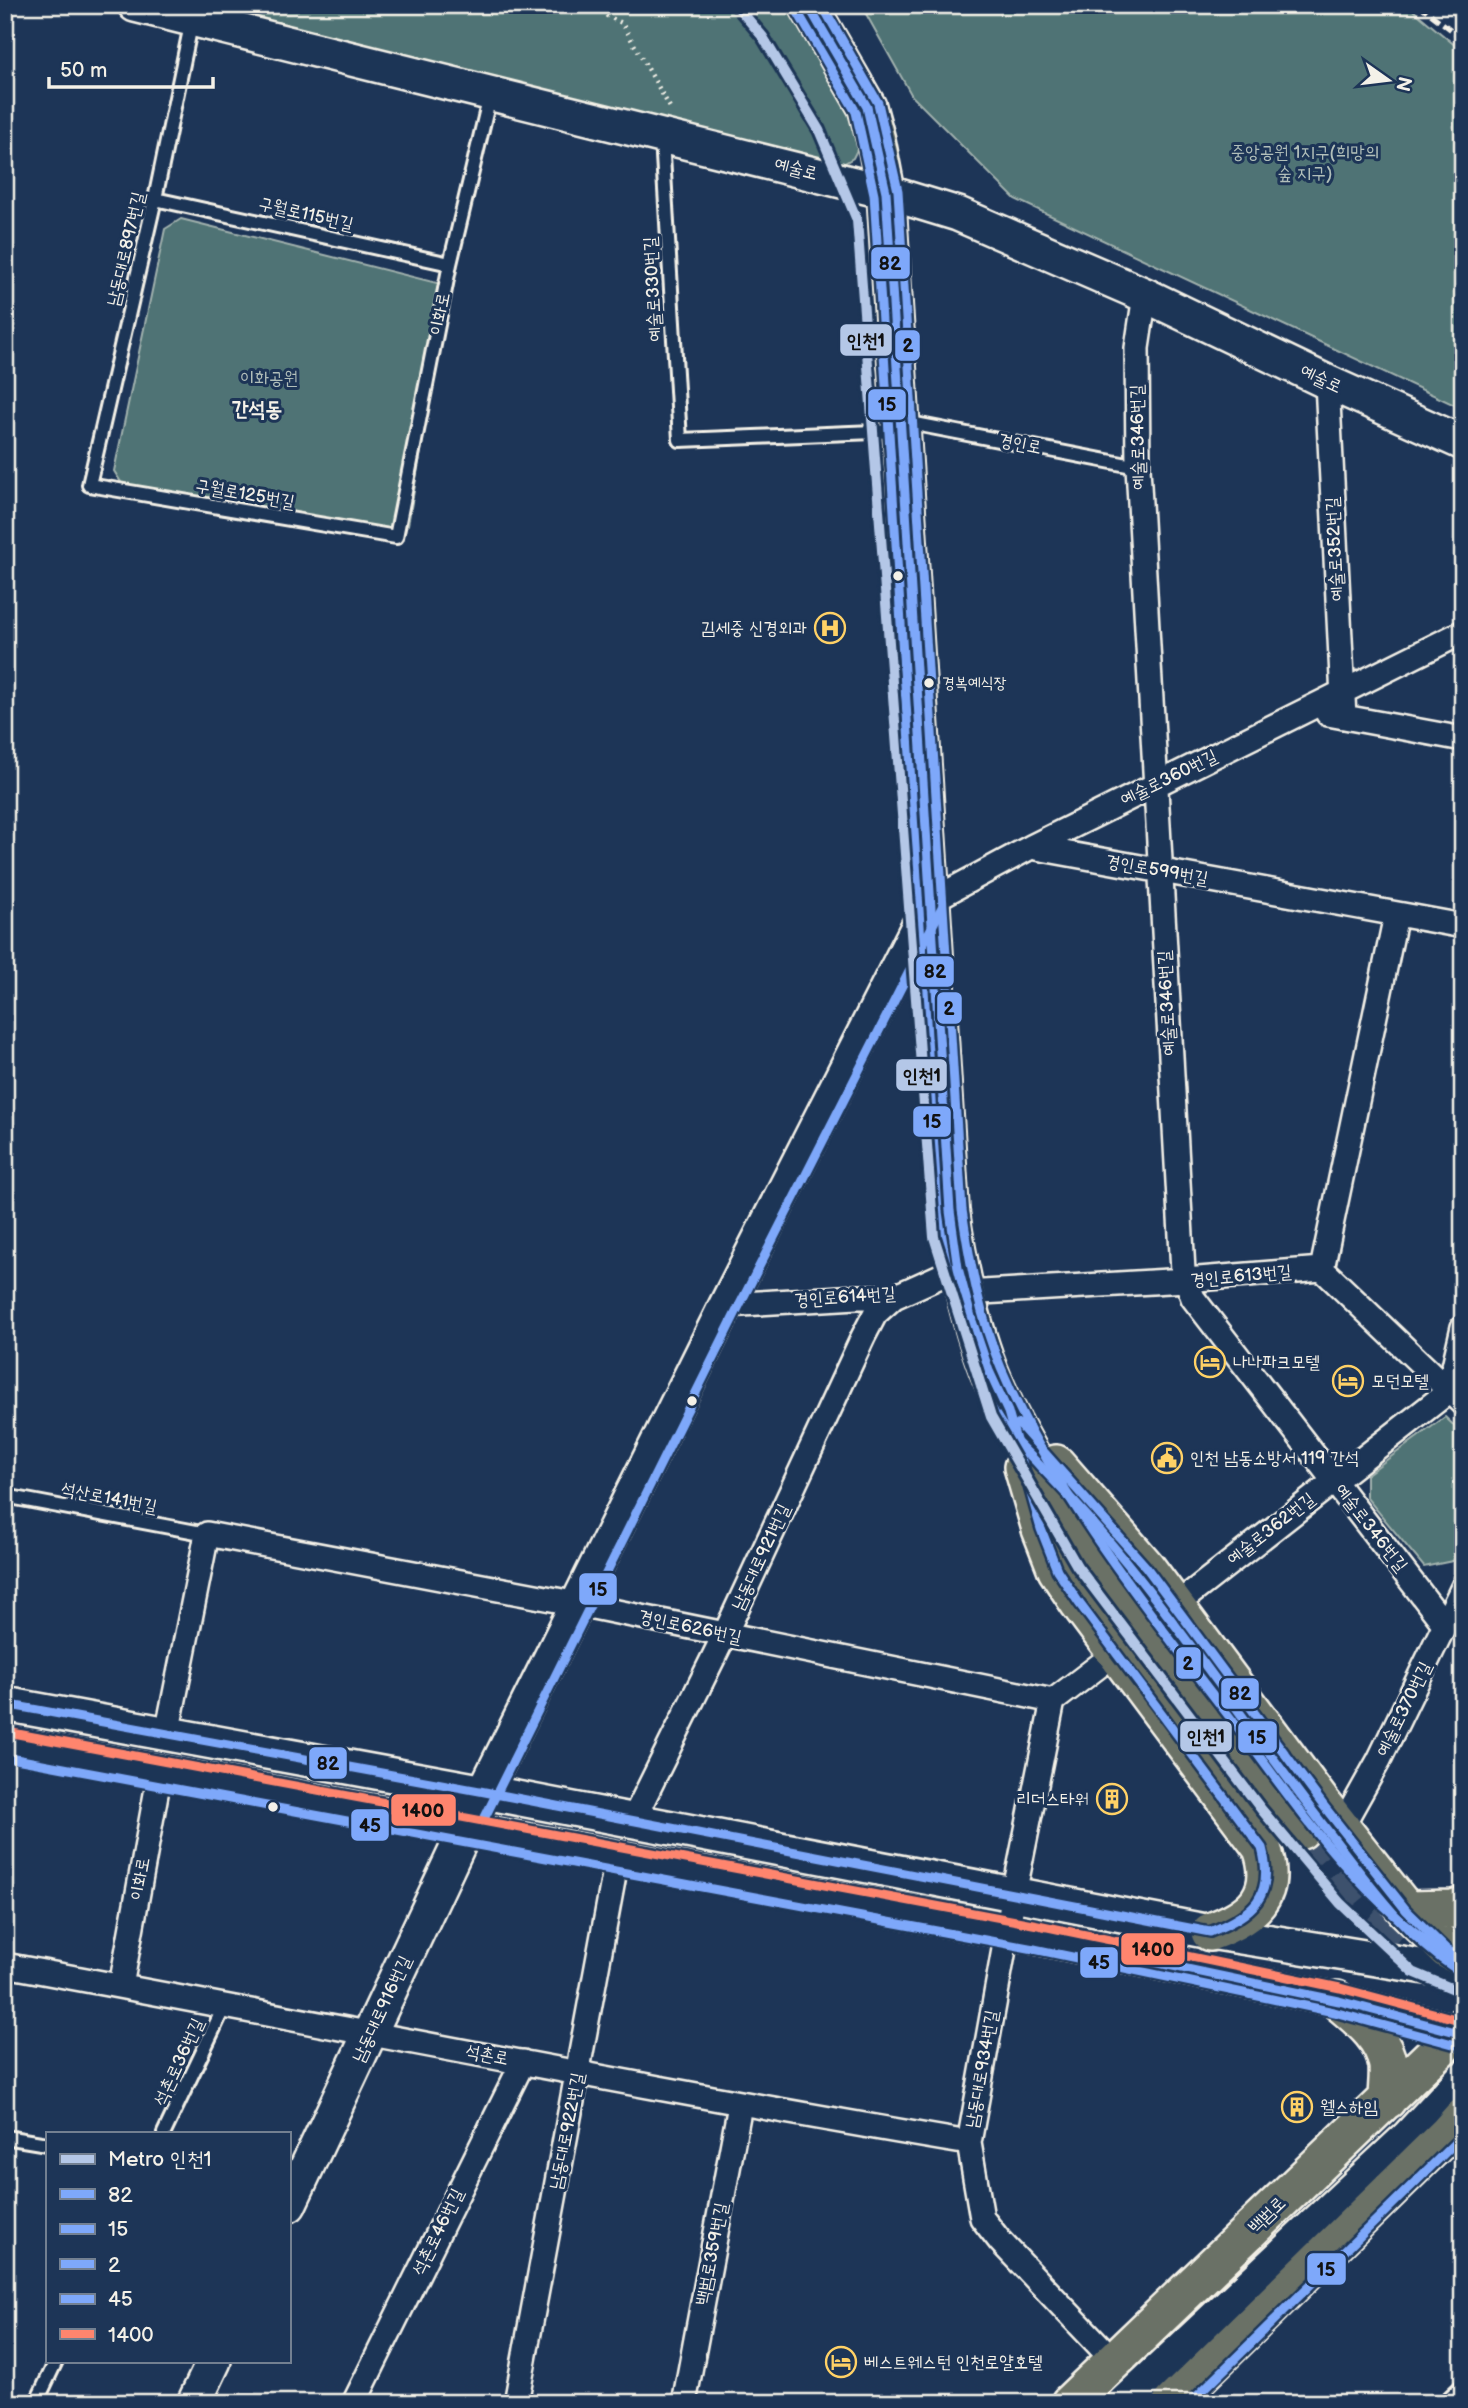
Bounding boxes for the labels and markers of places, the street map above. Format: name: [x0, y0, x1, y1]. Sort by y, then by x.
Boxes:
unlabelled marker: [891, 569, 905, 583]
hospital icon: 김세중 신경외과: [813, 611, 847, 645]
place label: 김세중 신경외과: [701, 618, 807, 639]
place label: 경복예식장: [942, 674, 1007, 693]
marker: 경복예식장: [922, 676, 936, 690]
hotel icon: 나나파크모텔: [1193, 1345, 1227, 1379]
place label: 나나파크모텔: [1233, 1352, 1320, 1373]
hotel icon: 모던모텔: [1331, 1364, 1365, 1398]
place label: 모던모텔: [1371, 1371, 1429, 1392]
unlabelled marker: [685, 1394, 699, 1408]
public building icon: 인천 남동소방서 119 간석: [1150, 1441, 1184, 1475]
place label: 인천 남동소방서 119 간석: [1190, 1448, 1359, 1469]
building icon: 리더스타워: [1095, 1782, 1129, 1816]
place label: 리더스타워: [1017, 1789, 1089, 1810]
unlabelled marker: [266, 1800, 280, 1814]
building icon: 웰스하임: [1280, 2090, 1314, 2124]
place label: 웰스하임: [1320, 2097, 1378, 2118]
hotel icon: 베스트웨스턴 인천로얄호텔: [824, 2345, 858, 2379]
place label: 베스트웨스턴 인천로얄호텔: [864, 2352, 1043, 2373]

